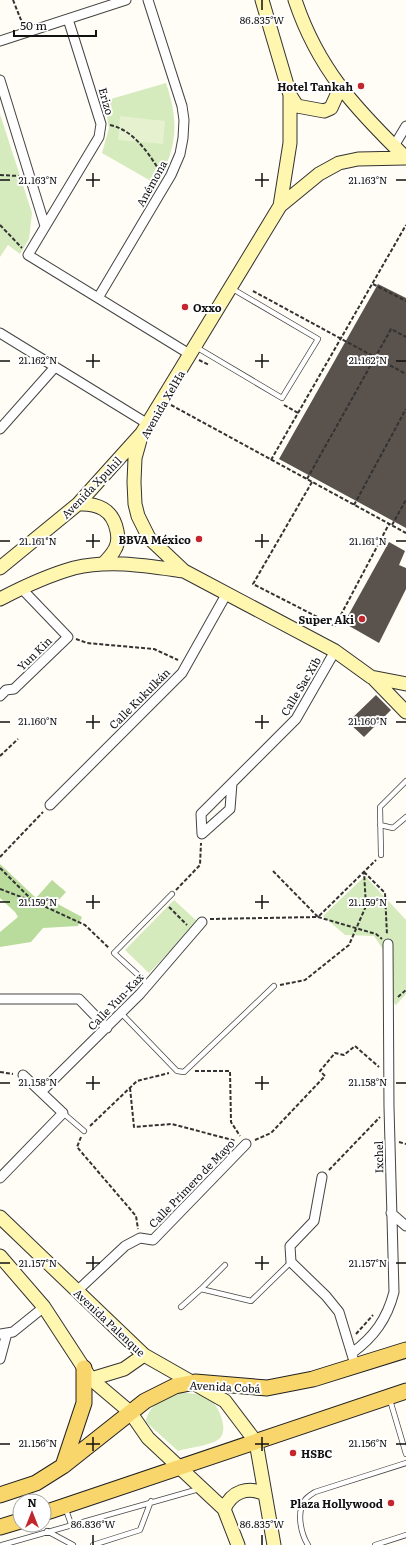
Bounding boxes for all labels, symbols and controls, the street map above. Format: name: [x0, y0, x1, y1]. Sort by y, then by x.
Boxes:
scale bar: [14, 12, 96, 38]
text: 86.835°W: [240, 12, 284, 27]
text: 50 m: [20, 16, 47, 34]
place label: Hotel Tankah: [277, 78, 353, 94]
marker: Hotel Tankah: [356, 81, 366, 91]
street label: Erizo: [95, 85, 119, 117]
street label: Anémona: [132, 157, 170, 209]
text: 21.163°N: [19, 172, 57, 187]
text: 21.163°N: [349, 172, 387, 187]
place label: Oxxo: [193, 299, 222, 315]
marker: Oxxo: [180, 302, 190, 312]
text: 21.162°N: [19, 352, 57, 367]
text: 21.162°N: [349, 352, 387, 367]
street label: Avenida XelHa: [136, 367, 188, 441]
street label: Avenida Xpuhil: [57, 452, 125, 522]
place label: BBVA México: [118, 531, 191, 547]
text: 21.161°N: [19, 533, 57, 548]
text: 21.161°N: [349, 533, 387, 548]
marker: BBVA México: [194, 534, 204, 544]
place label: Super Aki: [299, 611, 354, 627]
marker: Super Aki: [357, 614, 367, 624]
street label: Yun Kin: [13, 632, 55, 674]
street label: Calle Sac Xib: [276, 653, 324, 719]
street label: Calle Kukulkán: [105, 664, 173, 732]
text: 21.160°N: [18, 713, 58, 728]
text: 21.160°N: [348, 713, 388, 728]
text: 21.159°N: [19, 894, 57, 909]
text: 21.159°N: [349, 894, 387, 909]
street label: Calle Yun-Kax: [83, 968, 147, 1033]
text: 21.158°N: [19, 1074, 57, 1089]
text: 21.158°N: [349, 1074, 387, 1089]
street label: Calle Primero de Mayo: [145, 1135, 237, 1231]
street label: Ixchel: [370, 1140, 386, 1173]
text: 21.157°N: [19, 1255, 57, 1270]
text: 21.157°N: [349, 1255, 387, 1270]
street label: Avenida Palenque: [71, 1284, 150, 1360]
street label: Avenida Cobá: [189, 1376, 261, 1396]
text: 21.156°N: [19, 1435, 57, 1450]
text: 21.156°N: [349, 1435, 387, 1450]
place label: HSBC: [301, 1445, 333, 1461]
marker: HSBC: [288, 1448, 298, 1458]
north arrow: [12, 1493, 52, 1533]
text: N: [27, 1494, 37, 1510]
place label: Plaza Hollywood: [290, 1495, 383, 1511]
marker: Plaza Hollywood: [386, 1498, 396, 1508]
text: 86.836°W: [71, 1516, 115, 1531]
text: 86.835°W: [240, 1516, 284, 1531]

